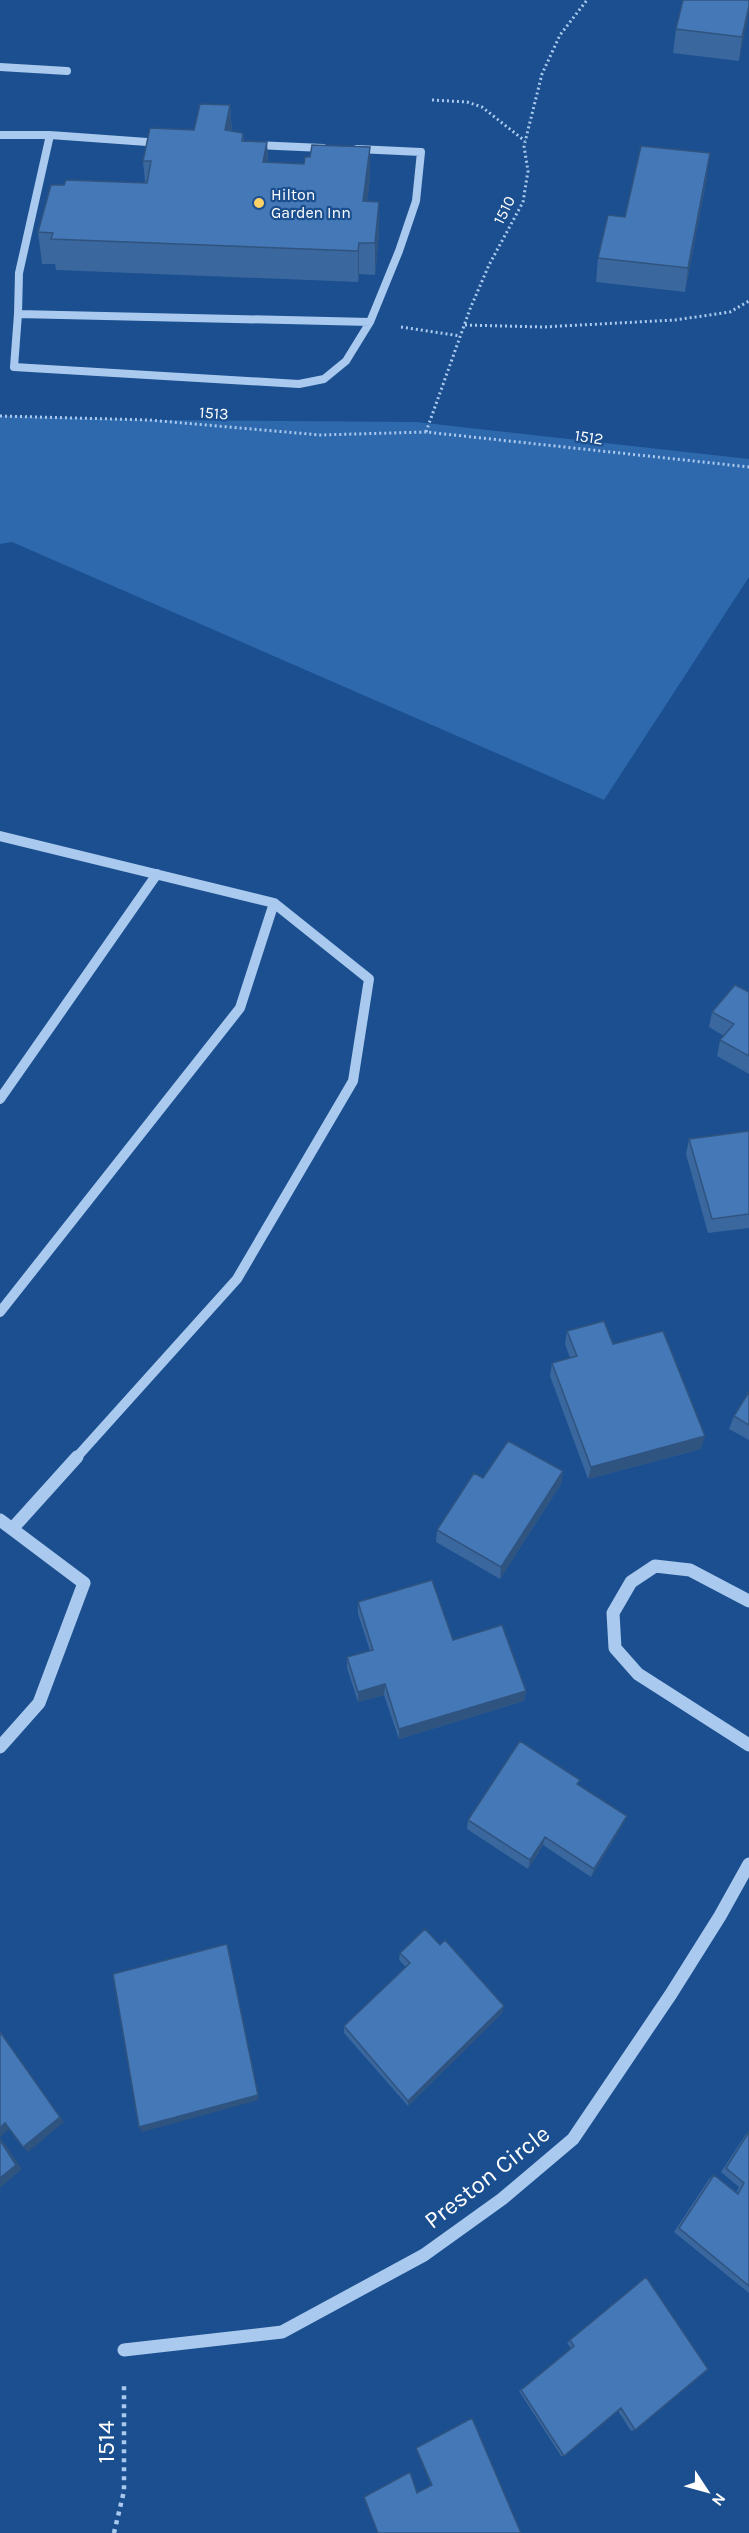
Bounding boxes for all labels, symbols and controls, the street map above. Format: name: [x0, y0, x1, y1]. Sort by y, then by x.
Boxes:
place label: Hilton Garden Inn: [271, 185, 351, 222]
street label: 1510: [489, 193, 519, 227]
marker: Hilton Garden Inn: [252, 196, 266, 210]
street label: 1513: [199, 403, 229, 423]
street label: 1512: [573, 426, 605, 448]
street label: Preston Circle: [419, 2119, 555, 2235]
street label: 1514: [92, 2421, 120, 2463]
north arrow: [677, 2461, 737, 2521]
text: N: [708, 2489, 730, 2510]

